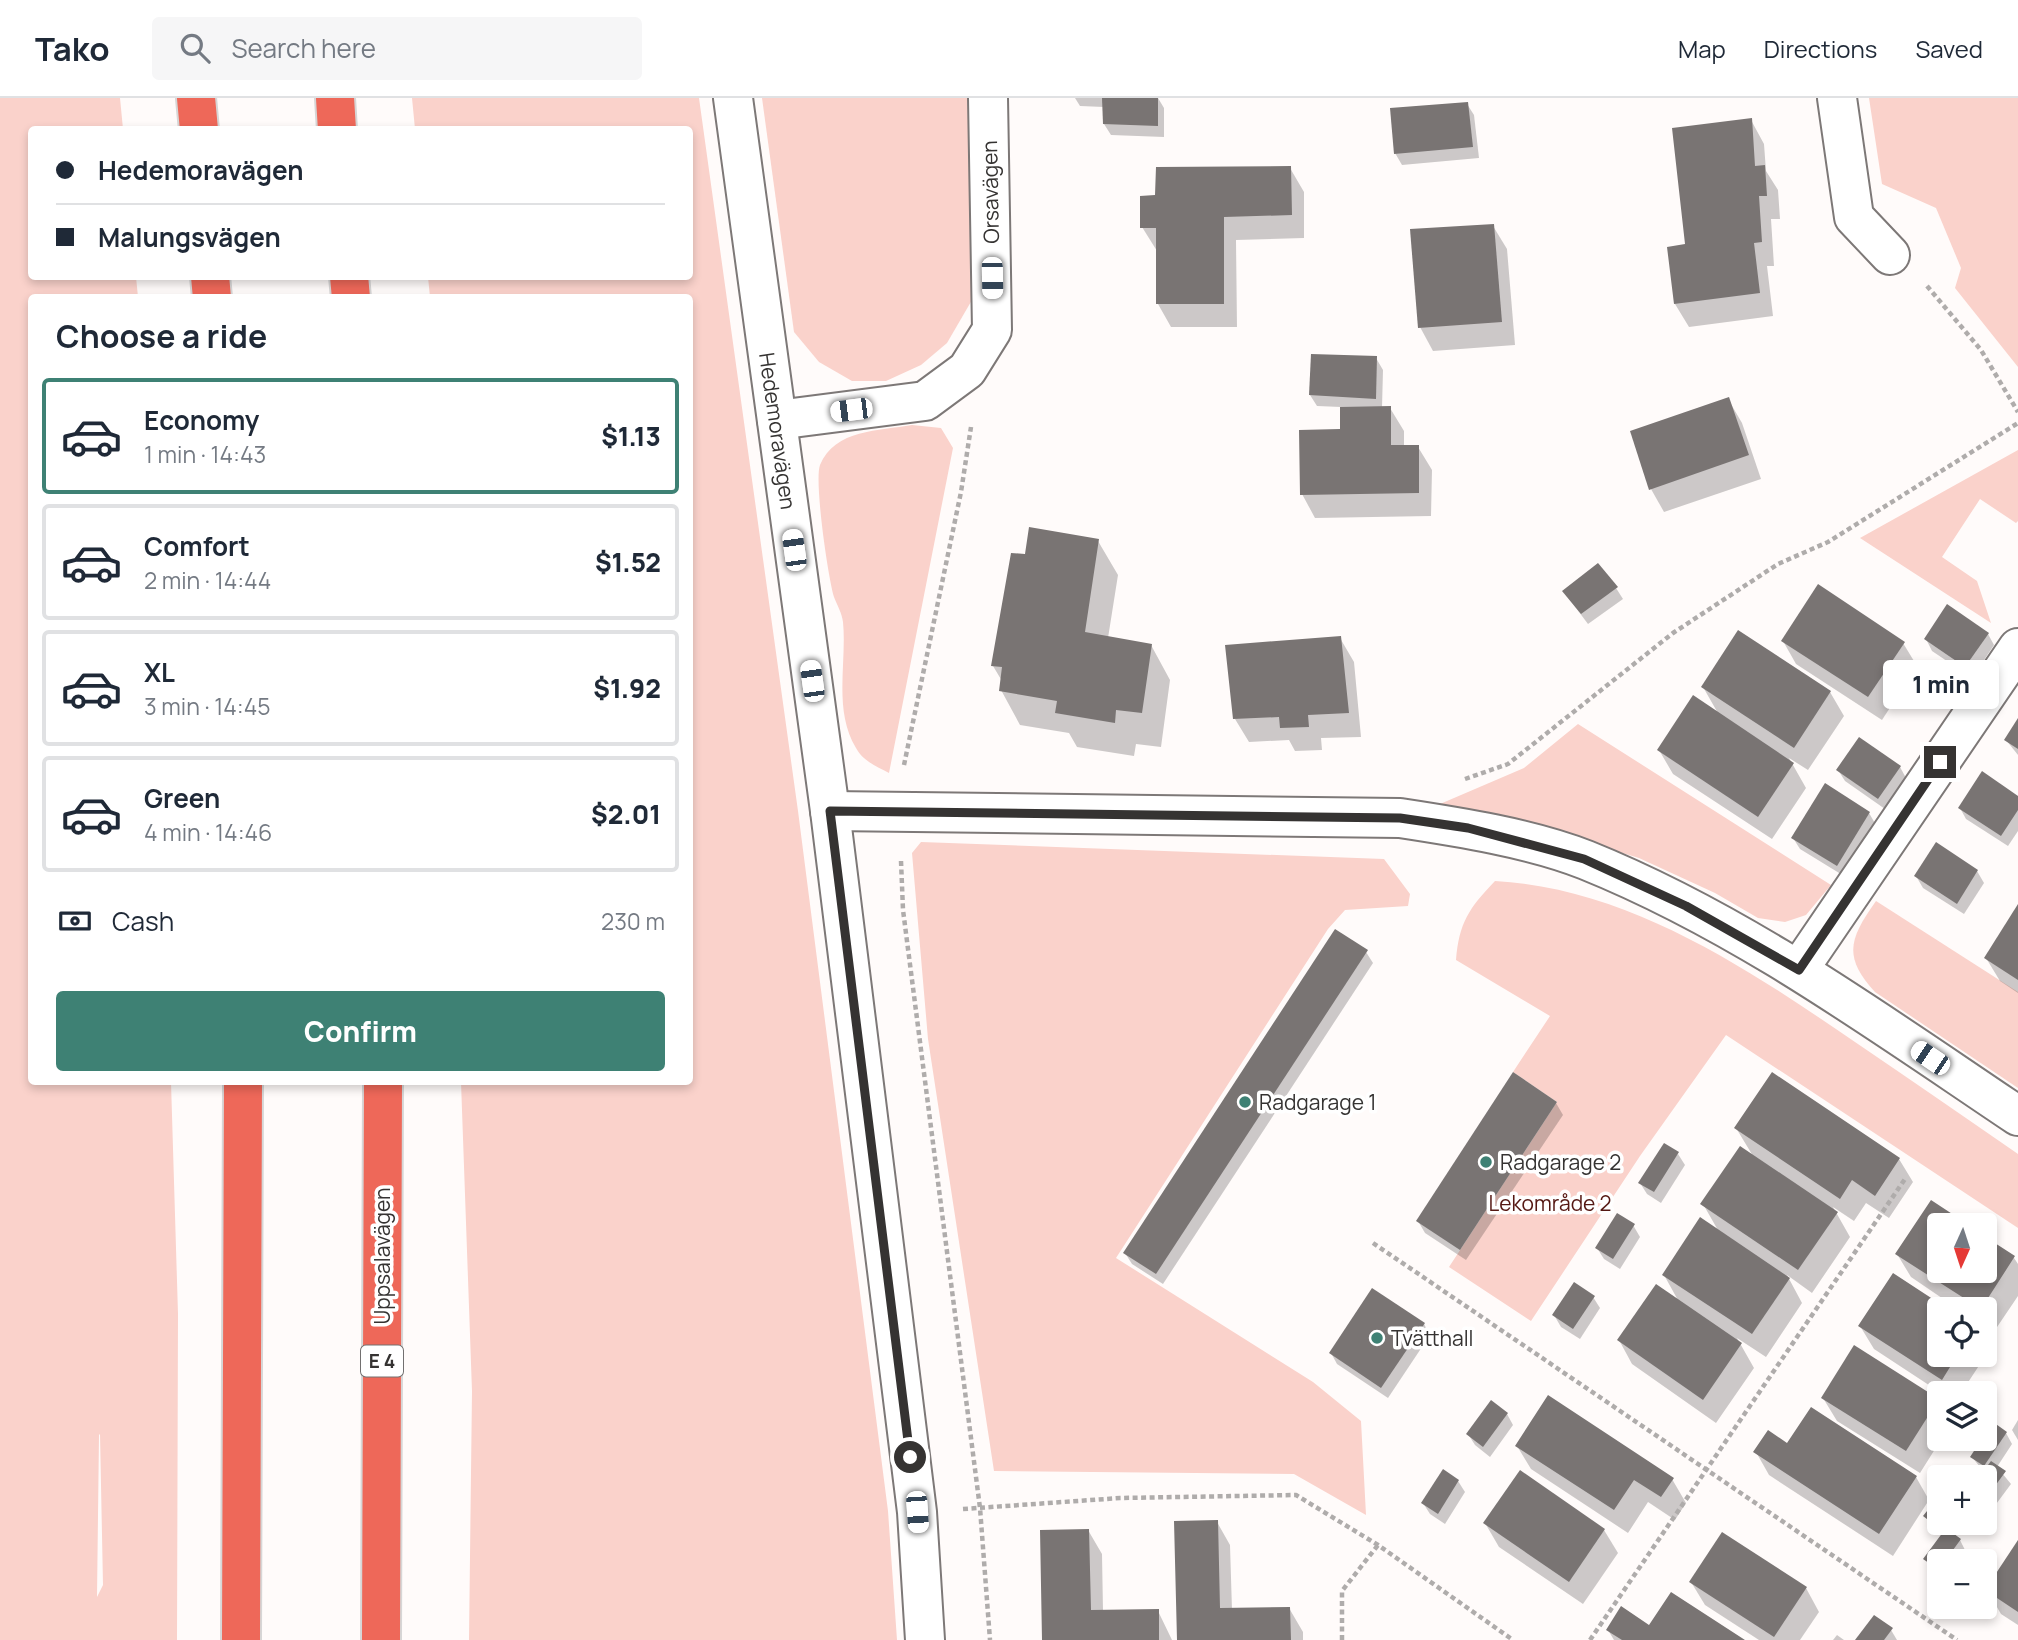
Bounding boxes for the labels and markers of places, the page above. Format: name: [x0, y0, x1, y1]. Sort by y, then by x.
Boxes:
place label: Radgarage 1: [1259, 1088, 1376, 1116]
marker: Radgarage 1: [1237, 1094, 1253, 1110]
place label: Radgarage 2: [1500, 1148, 1621, 1176]
marker: Radgarage 2: [1478, 1154, 1494, 1170]
place label: Tvätthall: [1391, 1324, 1474, 1352]
marker: Tvätthall: [1369, 1330, 1385, 1346]

